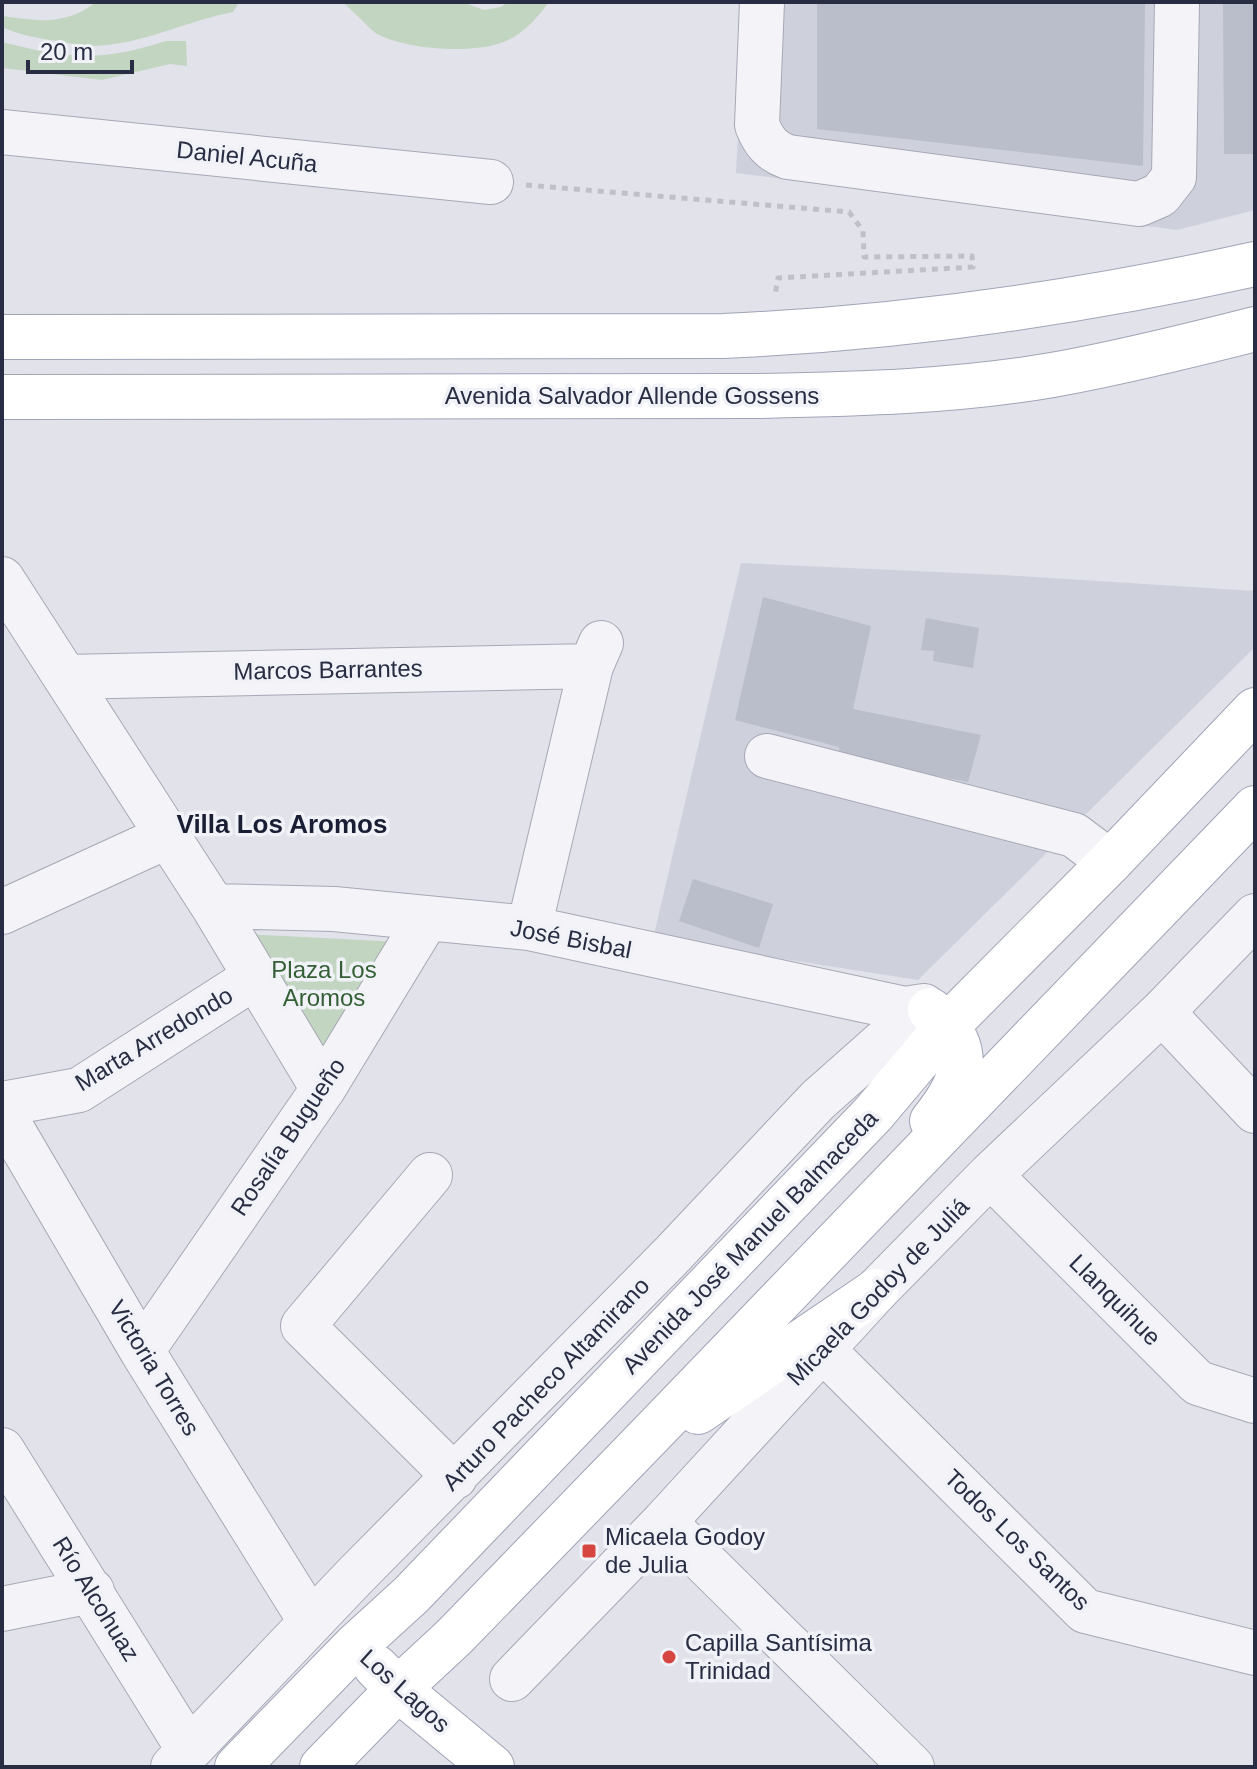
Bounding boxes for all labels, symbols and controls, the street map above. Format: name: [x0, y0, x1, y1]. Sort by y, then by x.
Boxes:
scale bar: [28, 24, 132, 74]
text: 20 m: [40, 38, 93, 65]
street label: Daniel Acuña: [175, 136, 319, 177]
street label: Avenida Salvador Allende Gossens: [445, 382, 819, 409]
street label: Marcos Barrantes: [233, 654, 423, 685]
district label: Villa Los Aromos: [177, 809, 387, 839]
street label: José Bisbal: [508, 914, 634, 963]
park label: Plaza Los Aromos: [271, 956, 377, 1011]
street label: Marta Arredondo: [70, 981, 237, 1096]
street label: Rosalía Bugueño: [225, 1053, 350, 1221]
street label: Avenida José Manuel Balmaceda: [616, 1104, 883, 1379]
street label: Micaela Godoy de Juliá: [781, 1192, 974, 1391]
street label: Llanquihue: [1064, 1249, 1166, 1351]
street label: Arturo Pacheco Altamirano: [437, 1272, 655, 1496]
street label: Victoria Torres: [104, 1295, 205, 1440]
street label: Todos Los Santos: [939, 1464, 1095, 1616]
place label: Micaela Godoy de Julia: [605, 1523, 765, 1578]
street label: Río Alcohuaz: [48, 1532, 145, 1666]
marker: Micaela Godoy de Julia: [580, 1542, 598, 1560]
place label: Capilla Santísima Trinidad: [685, 1629, 872, 1684]
street label: Los Lagos: [355, 1644, 456, 1738]
marker: Capilla Santísima Trinidad: [660, 1648, 678, 1666]

